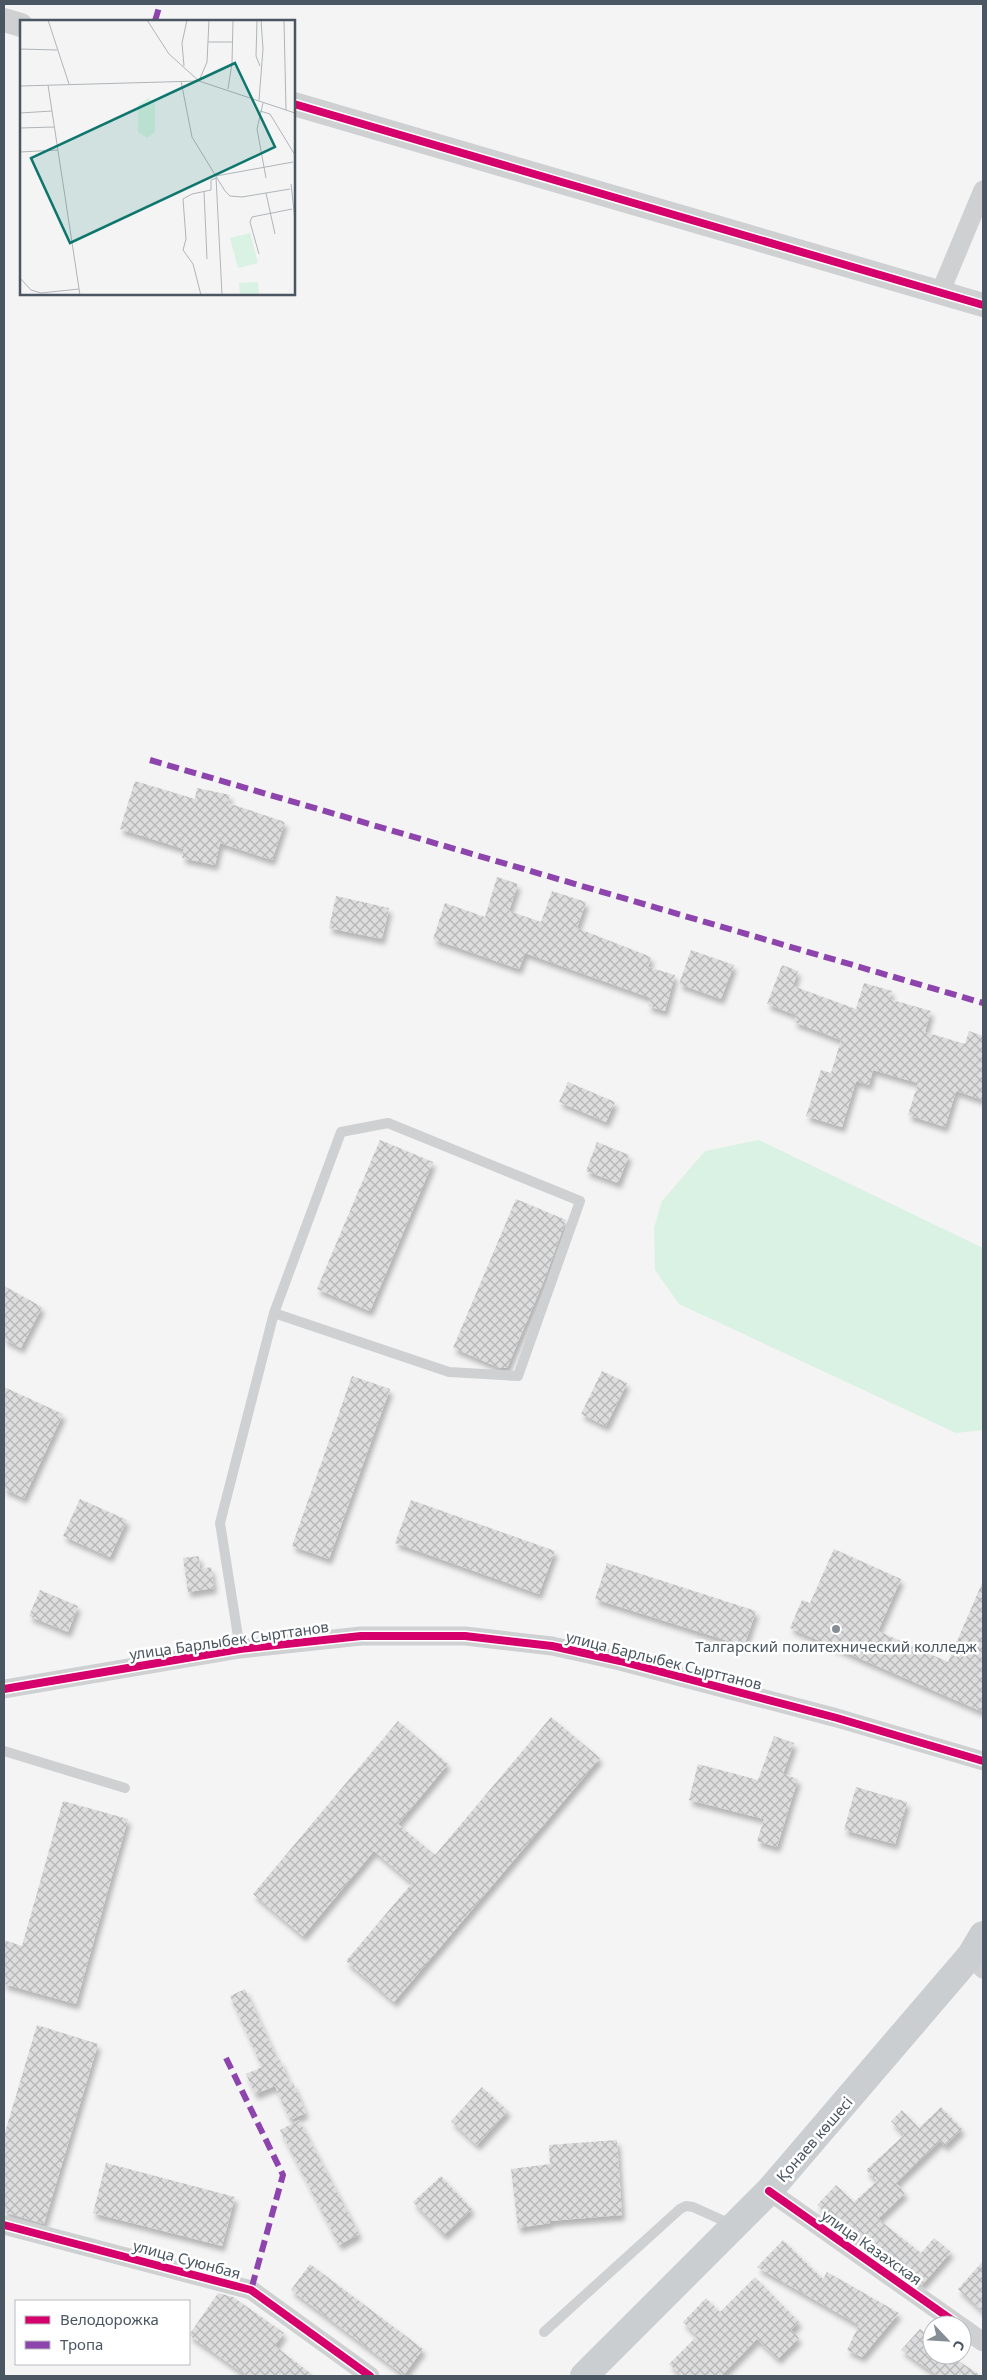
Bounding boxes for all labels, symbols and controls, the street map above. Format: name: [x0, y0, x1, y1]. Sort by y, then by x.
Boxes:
inset map: [20, 20, 295, 295]
street label: улица Барлыбек Сырттанов: [128, 1616, 330, 1664]
marker: Талгарский политехнический колледж: [830, 1623, 842, 1635]
street label: улица Барлыбек Сырттанов: [564, 1626, 764, 1694]
place label: Талгарский политехнический колледж: [695, 1636, 977, 1656]
street label: Қонаев көшесі: [771, 2092, 857, 2186]
street label: улица Казахская: [818, 2205, 926, 2289]
street label: улица Суюнбая: [131, 2235, 243, 2283]
legend: [15, 2300, 190, 2365]
text: Велодорожка: [60, 2309, 159, 2329]
north arrow: [922, 2315, 972, 2365]
text: Тропа: [60, 2334, 103, 2354]
text: С: [949, 2338, 970, 2354]

